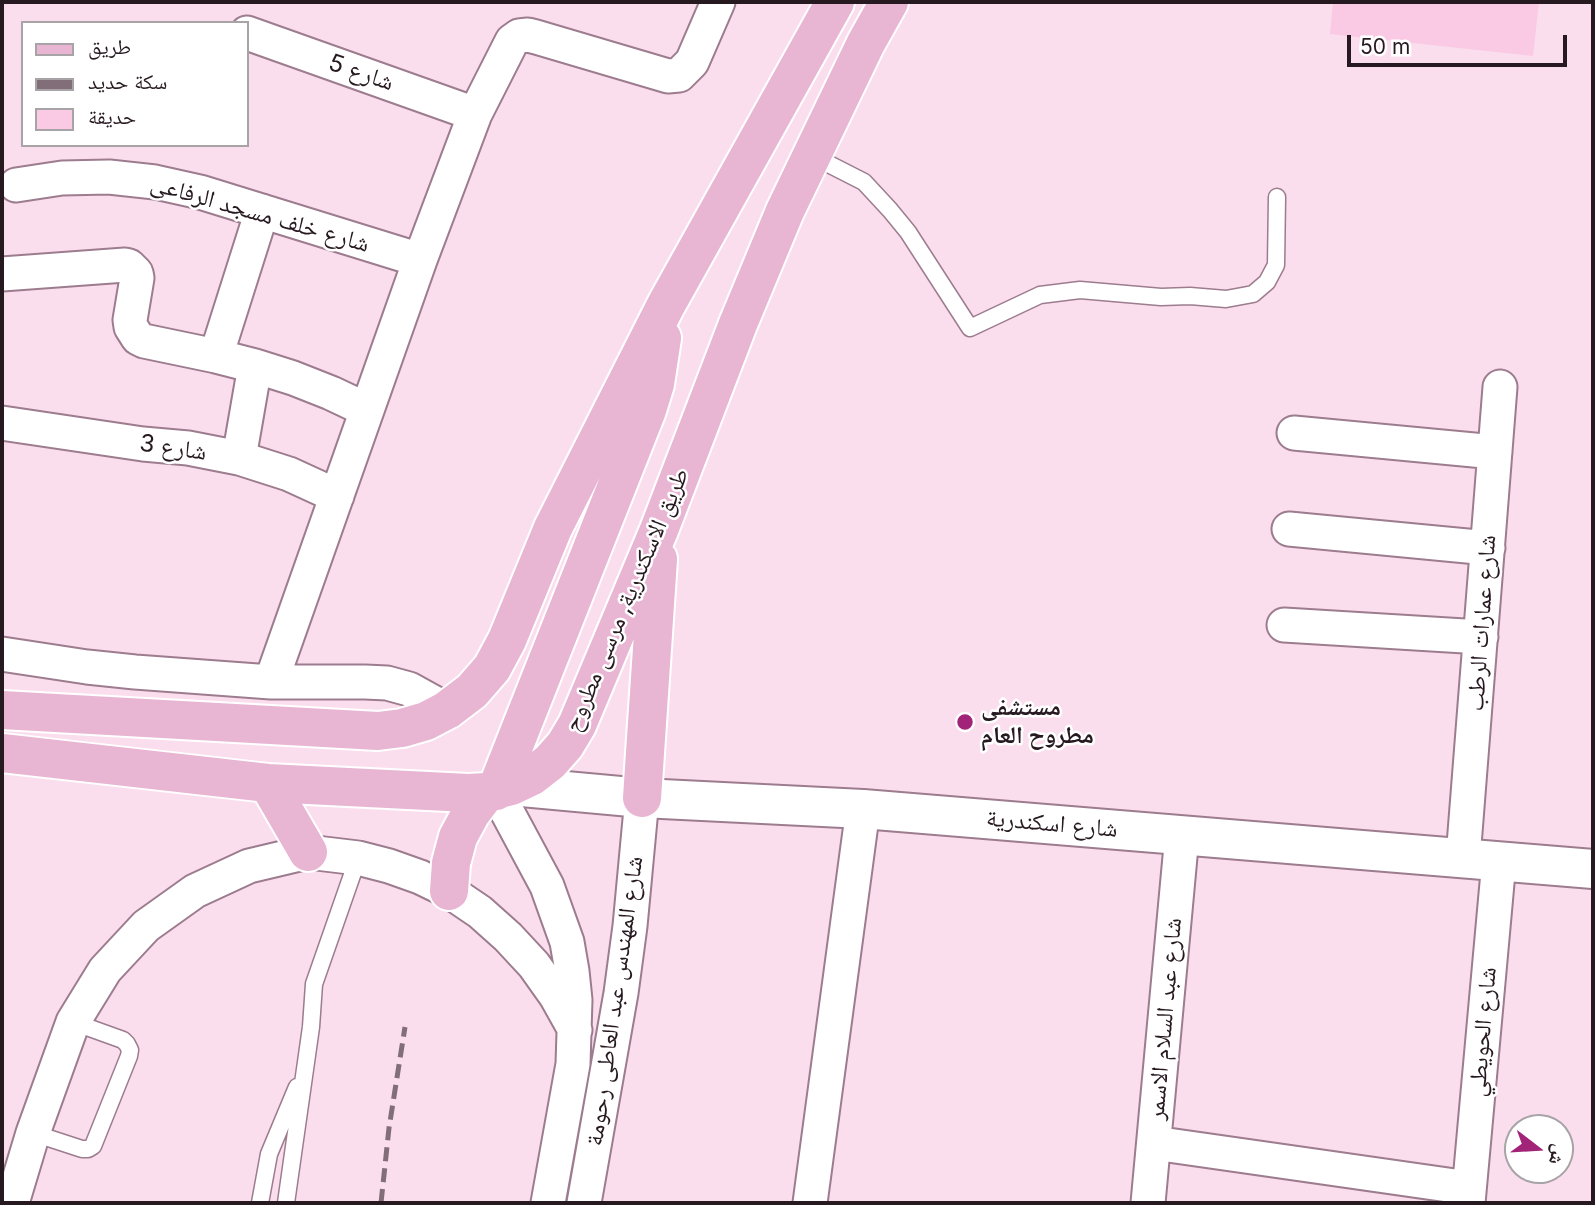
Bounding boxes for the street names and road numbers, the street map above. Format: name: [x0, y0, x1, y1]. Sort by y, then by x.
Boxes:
street label: شارع 5: [325, 48, 397, 98]
street label: شارع خلف مسجد الرفاعى: [147, 169, 373, 259]
street label: شارع 3: [138, 429, 208, 467]
street label: طريق الاسكندرية, مرسى مطروح: [558, 464, 696, 736]
street label: شارع عمارات الرطب: [1461, 534, 1503, 712]
street label: شارع اسكندرية: [985, 804, 1119, 844]
street label: شارع المهندس عبد العاطى رحومة: [580, 854, 650, 1148]
street label: شارع عبد السلام الاسمر: [1142, 917, 1188, 1121]
street label: شارع الحويطي: [1463, 966, 1503, 1098]

